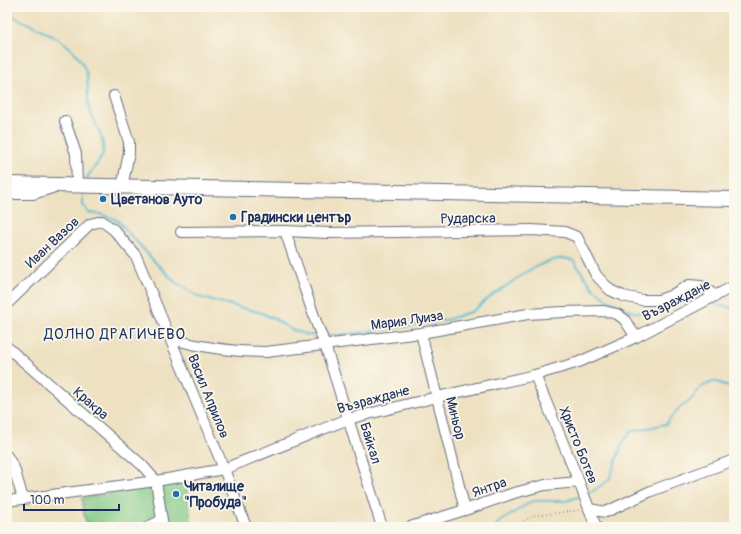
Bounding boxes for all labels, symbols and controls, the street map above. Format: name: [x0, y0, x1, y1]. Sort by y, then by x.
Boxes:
place label: Цветанов Ауто: [111, 191, 203, 208]
marker: Цветанов Ауто: [98, 194, 108, 204]
place label: Градински център: [241, 209, 351, 226]
street label: Рударска: [440, 210, 496, 227]
marker: Градински център: [228, 212, 238, 222]
street label: Иван Вазов: [22, 213, 83, 272]
street label: Възраждане: [639, 276, 713, 325]
street label: Мария Луиза: [370, 307, 444, 334]
district label: ДОЛНО ДРАГИЧЕВО: [43, 325, 186, 344]
street label: Васил Априлов: [184, 352, 233, 441]
street label: Възраждане: [335, 382, 411, 417]
street label: Кракра: [69, 383, 112, 423]
street label: Миньор: [442, 395, 469, 442]
street label: Христо Ботев: [555, 404, 602, 486]
street label: Байкал: [356, 420, 385, 466]
street label: Янтра: [470, 474, 509, 501]
place label: Читалище "Пробуда": [184, 478, 247, 511]
scale bar: [24, 486, 119, 512]
marker: Читалище "Пробуда": [171, 489, 181, 499]
text: 100 m: [30, 493, 65, 508]

